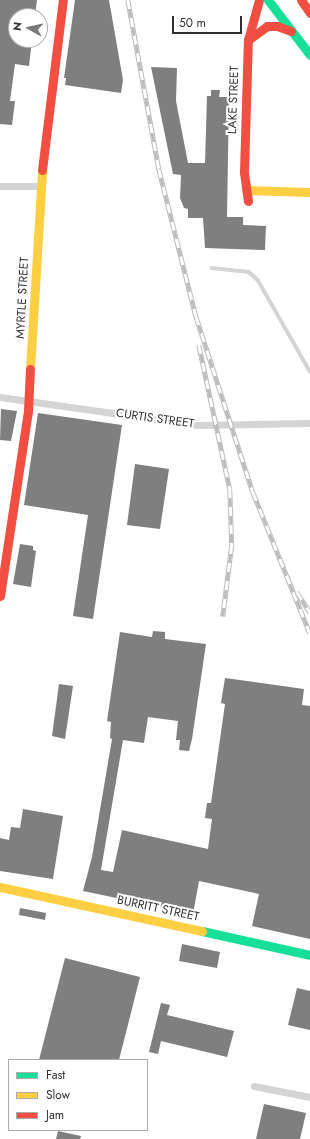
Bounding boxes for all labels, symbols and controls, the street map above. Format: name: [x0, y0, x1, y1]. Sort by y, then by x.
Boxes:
north arrow: [8, 8, 48, 48]
scale bar: [174, 8, 244, 34]
text: 50 m: [179, 14, 206, 32]
text: N: [9, 21, 26, 32]
street label: LAKE STREET: [226, 66, 242, 134]
street label: MYRTLE STREET: [14, 257, 32, 339]
street label: CURTIS STREET: [115, 406, 195, 432]
street label: BURRITT STREET: [116, 893, 200, 925]
legend: [8, 1059, 148, 1131]
text: Fast: [46, 1066, 65, 1084]
text: Slow: [46, 1086, 70, 1104]
text: Jam: [46, 1106, 64, 1124]

